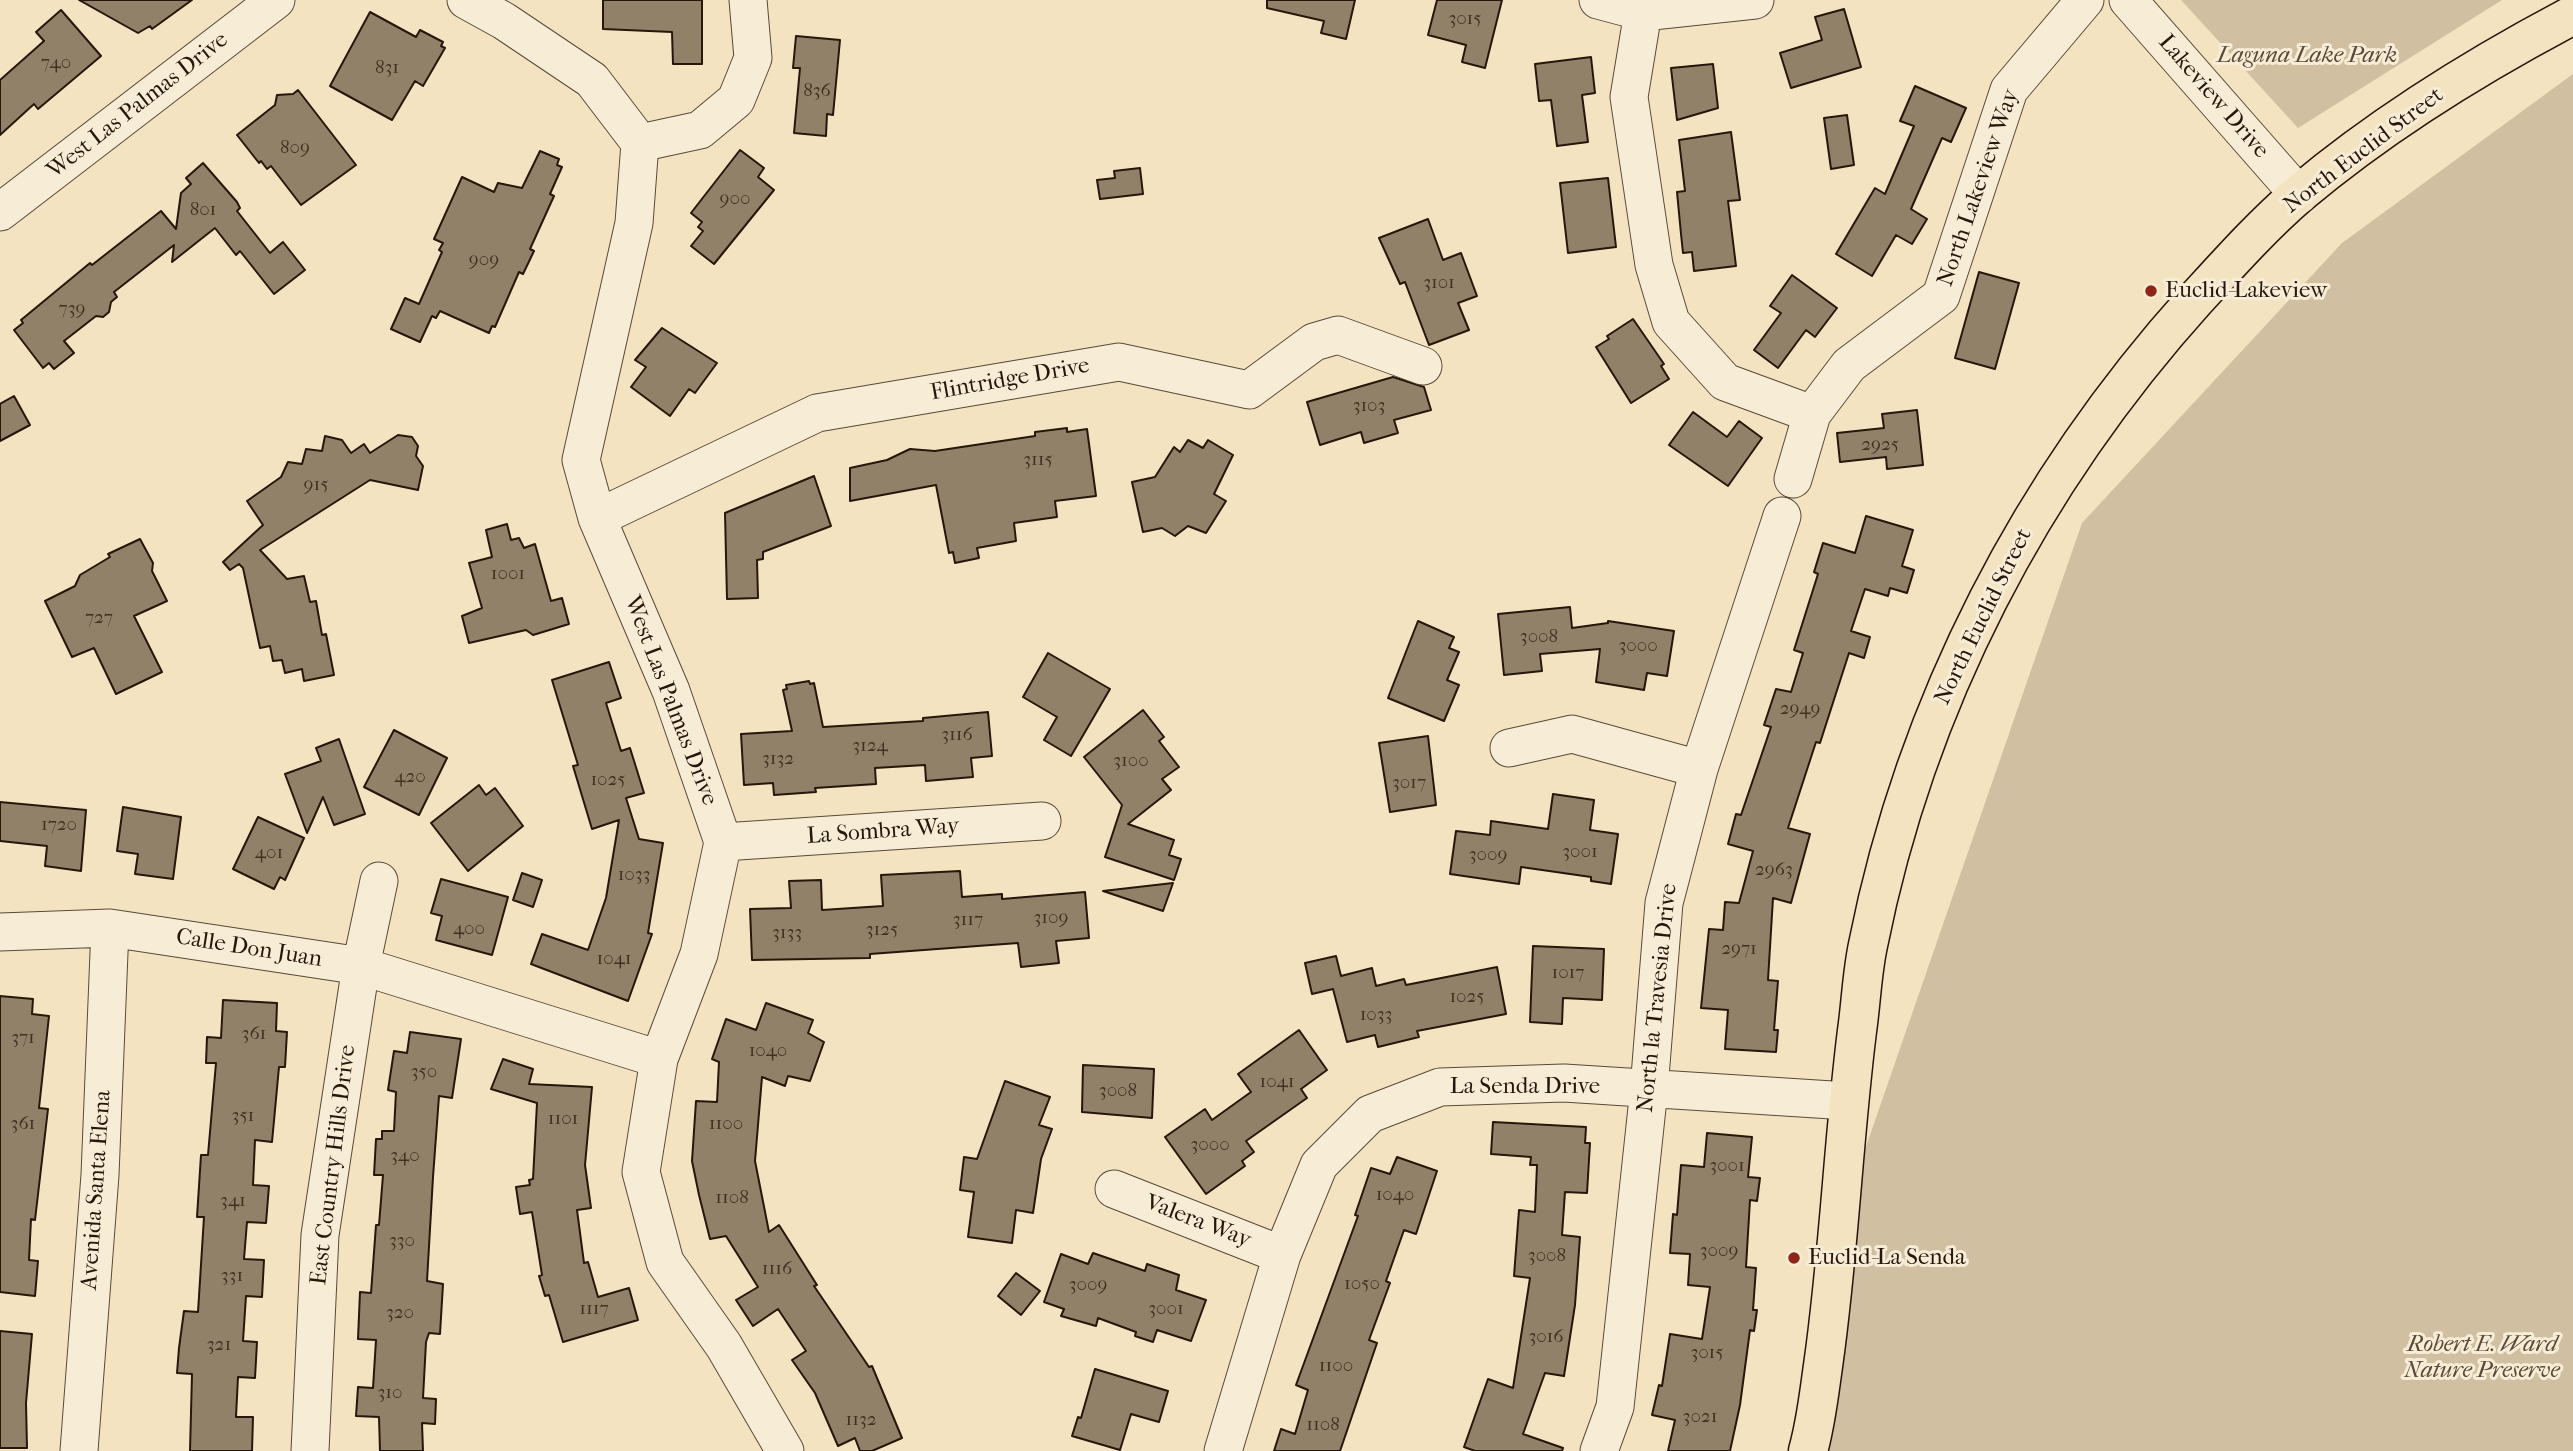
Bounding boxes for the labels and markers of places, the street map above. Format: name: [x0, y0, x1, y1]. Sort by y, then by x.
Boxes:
place label: Euclid-Lakeview: [2165, 277, 2327, 305]
marker: Euclid-Lakeview: [2143, 283, 2159, 299]
place label: Euclid-La Senda: [1808, 1244, 1966, 1272]
marker: Euclid-La Senda: [1786, 1250, 1802, 1266]

